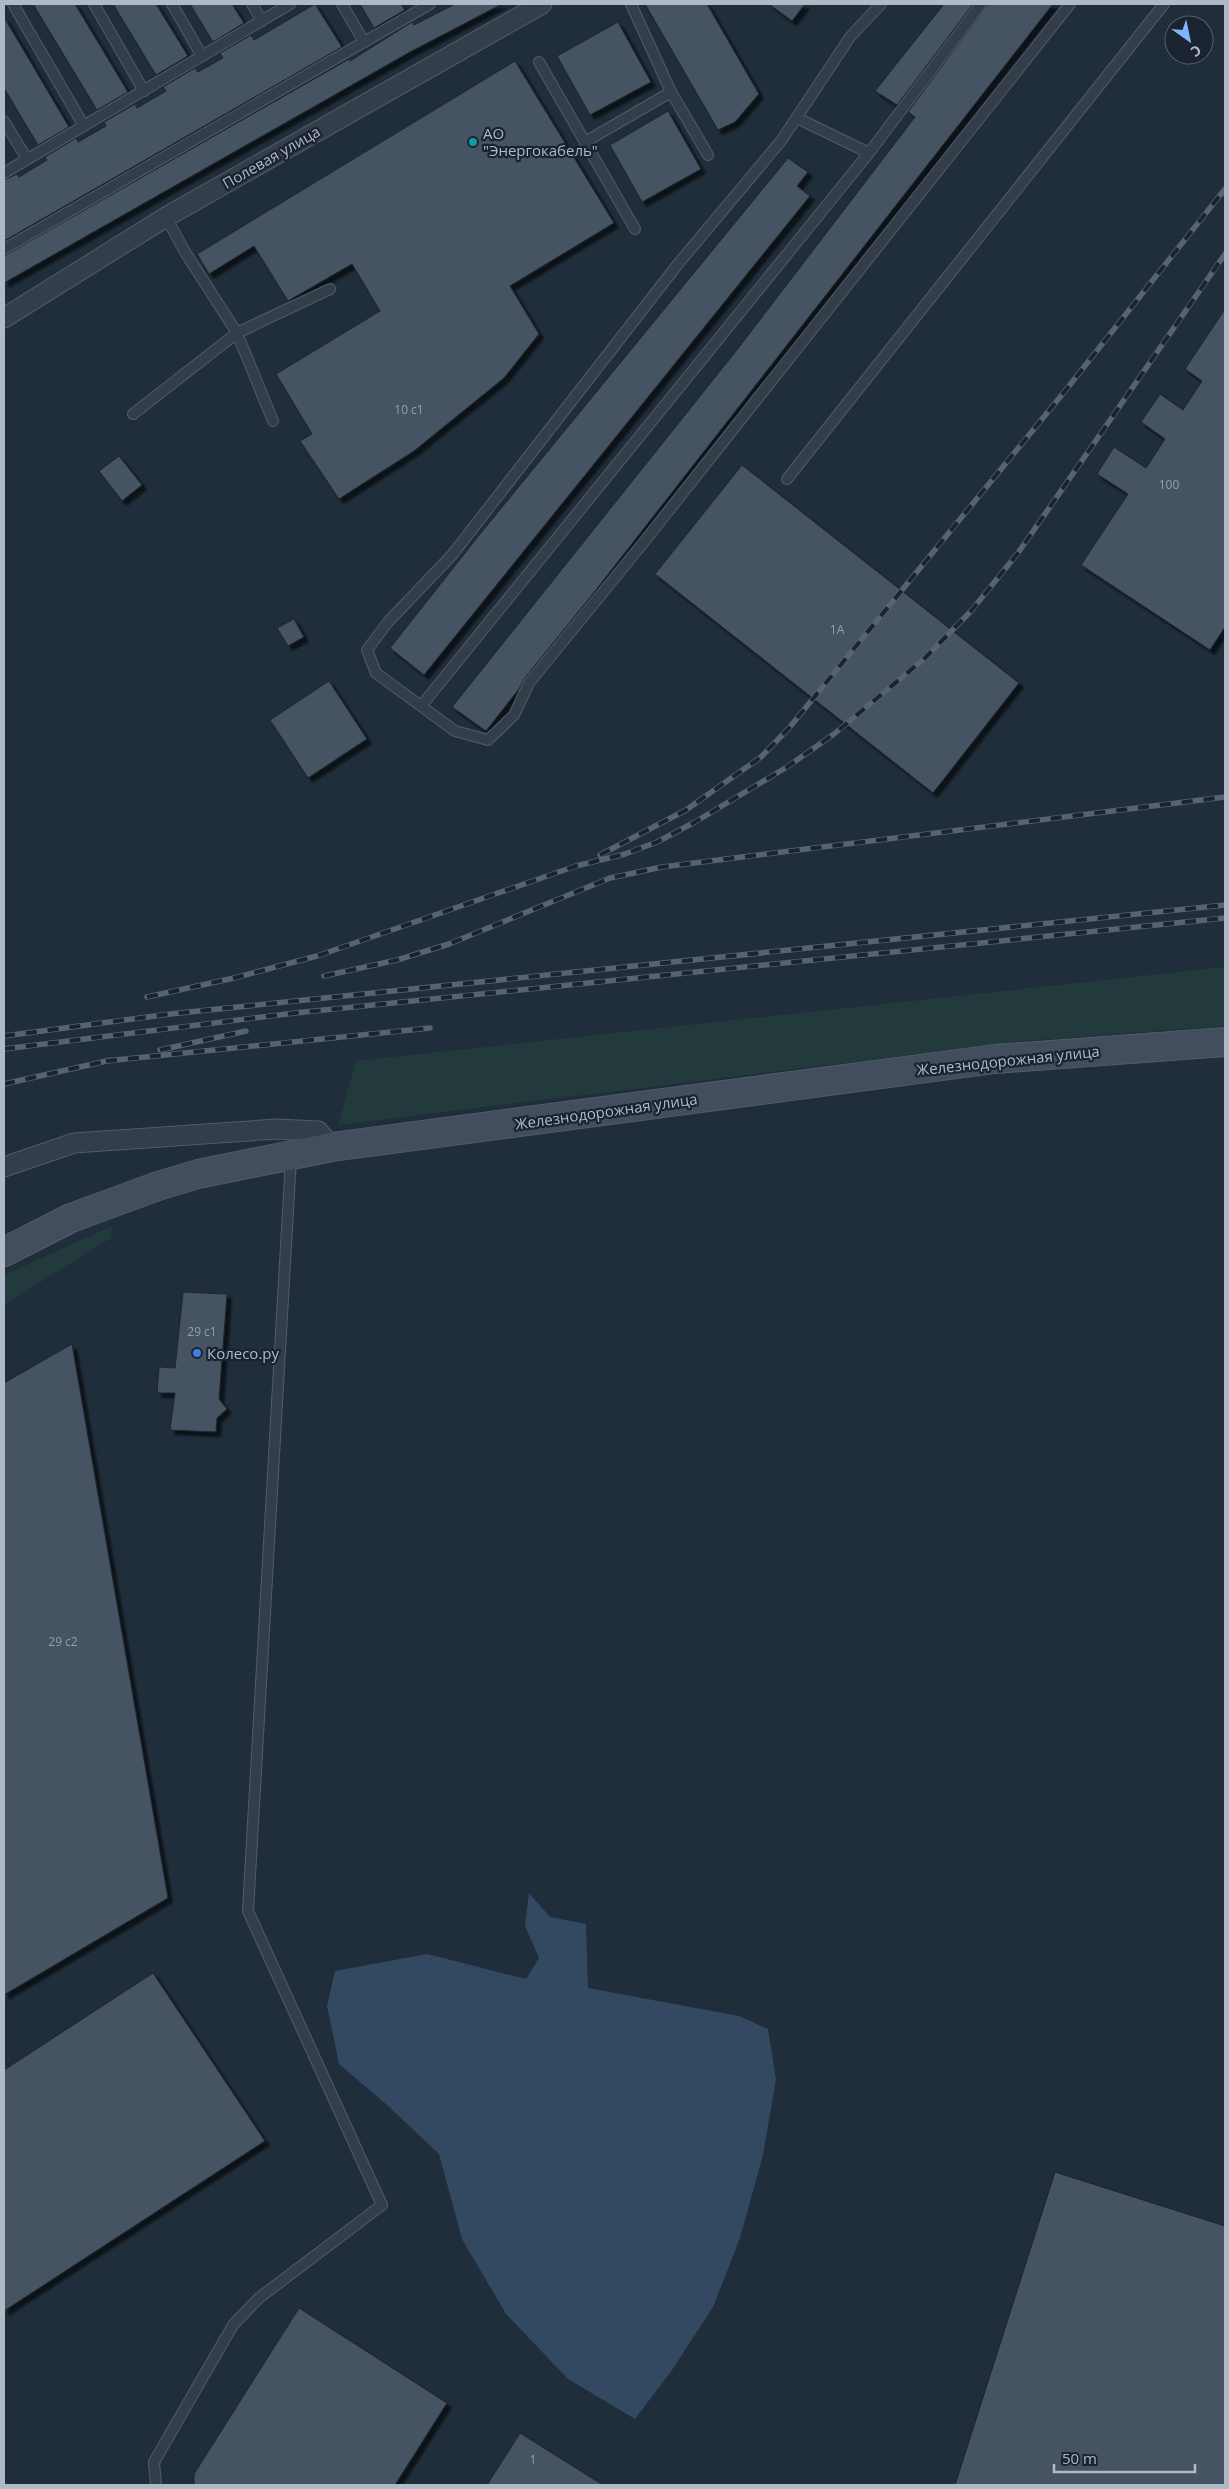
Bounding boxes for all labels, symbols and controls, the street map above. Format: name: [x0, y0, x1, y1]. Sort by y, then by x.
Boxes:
north arrow: [1164, 15, 1214, 65]
text: С: [1187, 41, 1205, 62]
street label: Полевая улица: [219, 121, 323, 193]
place label: АО "Энергокабель": [483, 123, 598, 160]
marker: АО "Энергокабель": [467, 136, 479, 148]
house number: 10 с1: [394, 401, 424, 418]
house number: 100: [1159, 476, 1179, 493]
house number: 1А: [830, 621, 845, 638]
street label: Железнодорожная улица: [915, 1040, 1101, 1080]
street label: Железнодорожная улица: [513, 1088, 699, 1134]
house number: 29 с1: [187, 1323, 217, 1340]
place label: Колесо.ру: [207, 1343, 280, 1363]
marker: Колесо.ру: [191, 1347, 203, 1359]
house number: 29 с2: [48, 1633, 78, 1650]
scale bar: [1054, 2442, 1195, 2474]
text: 50 m: [1062, 2448, 1097, 2468]
house number: 1: [530, 2451, 536, 2468]

